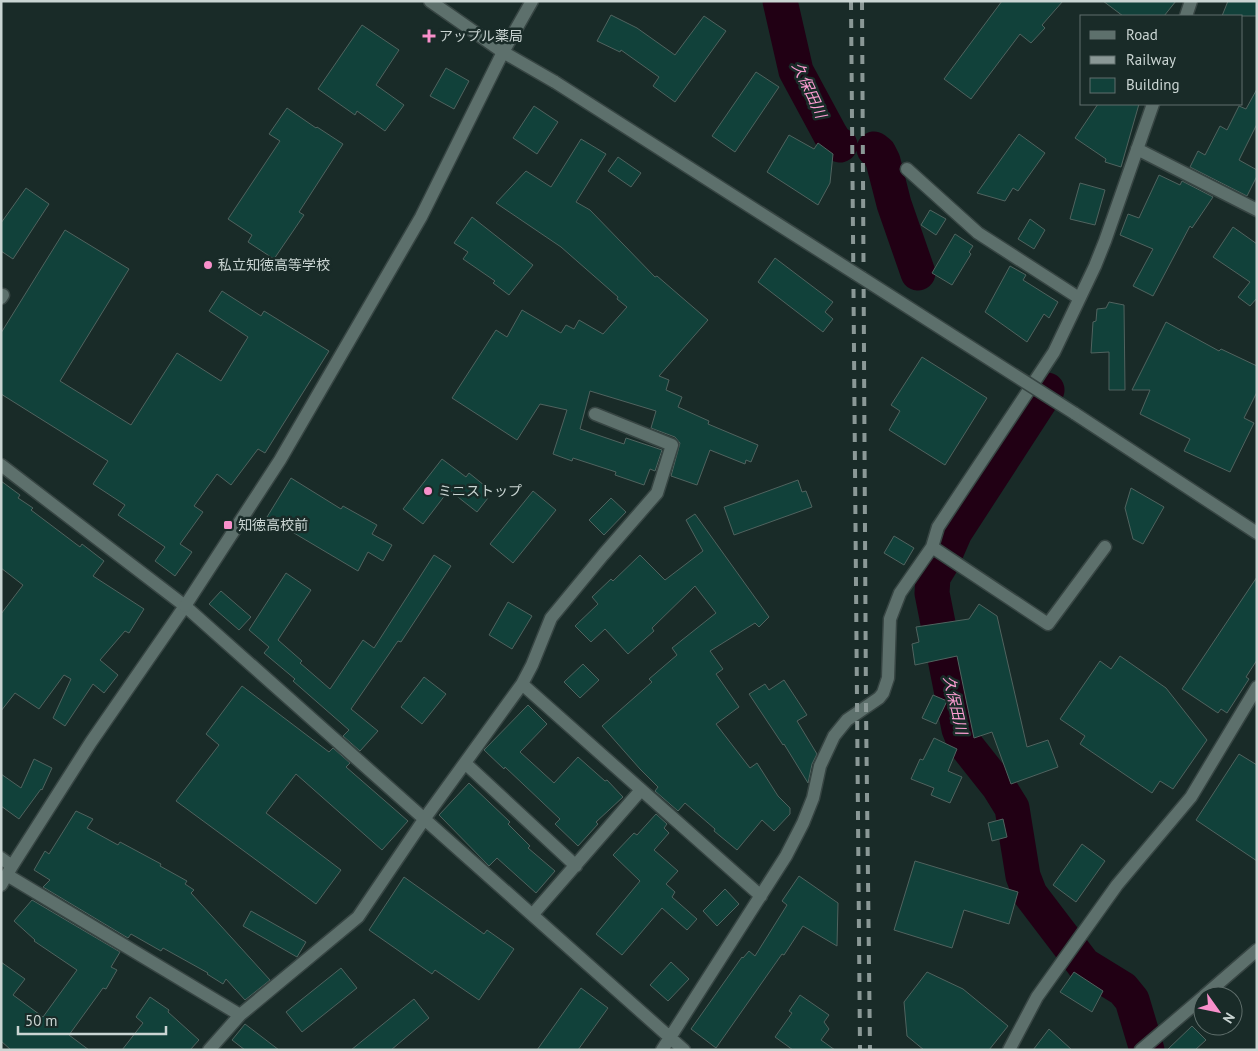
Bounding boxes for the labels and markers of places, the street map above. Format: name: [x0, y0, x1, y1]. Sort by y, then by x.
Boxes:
place label: アップル薬局: [439, 27, 523, 45]
marker: アップル薬局: [423, 30, 435, 42]
place label: 私立知徳高等学校: [218, 256, 330, 274]
marker: 私立知徳高等学校: [202, 259, 214, 271]
place label: ミニストップ: [438, 482, 522, 500]
marker: ミニストップ: [422, 485, 434, 497]
place label: 知徳高校前: [238, 516, 308, 534]
marker: 知徳高校前: [222, 519, 234, 531]

